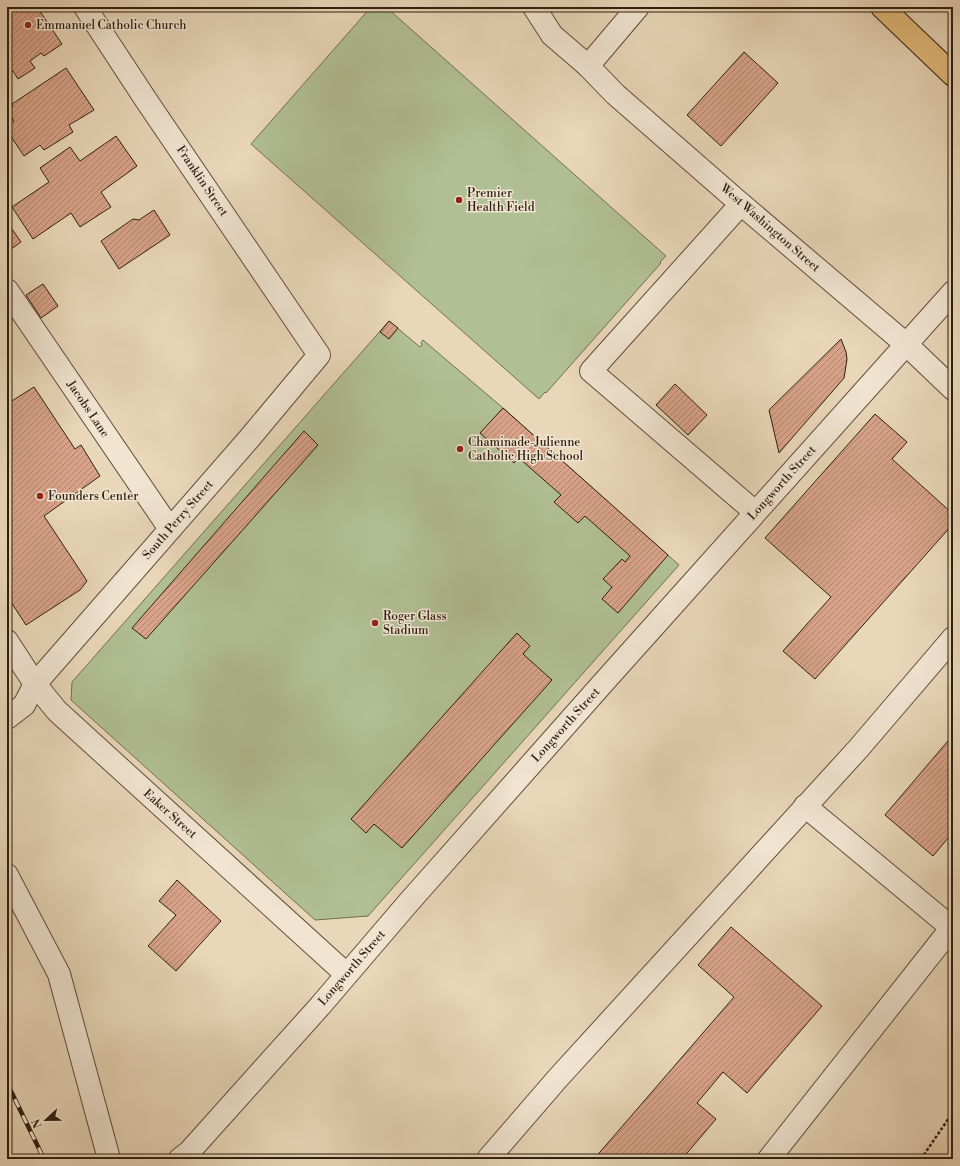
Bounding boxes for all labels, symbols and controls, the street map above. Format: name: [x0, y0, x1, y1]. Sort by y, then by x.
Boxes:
place label: Emmanuel Catholic Church: [36, 18, 187, 33]
marker: Emmanuel Catholic Church: [23, 20, 33, 30]
street label: Franklin Street: [173, 143, 232, 220]
street label: West Washington Street: [716, 180, 823, 276]
place label: Premier Health Field: [467, 186, 535, 215]
marker: Premier Health Field: [454, 195, 464, 205]
street label: Jacobs Lane: [63, 377, 113, 440]
place label: Chaminade-Julienne Catholic High School: [468, 435, 584, 464]
street label: Longworth Street: [745, 442, 820, 523]
marker: Chaminade-Julienne Catholic High School: [455, 444, 465, 454]
street label: South Perry Street: [140, 477, 217, 563]
place label: Founders Center: [48, 489, 138, 504]
marker: Founders Center: [35, 491, 45, 501]
place label: Roger Glass Stadium: [383, 609, 447, 638]
marker: Roger Glass Stadium: [370, 618, 380, 628]
street label: Longworth Street: [529, 684, 604, 765]
street label: Eaker Street: [140, 786, 200, 842]
street label: Longworth Street: [315, 927, 389, 1009]
north arrow: [26, 1100, 66, 1140]
text: N: [29, 1116, 46, 1130]

